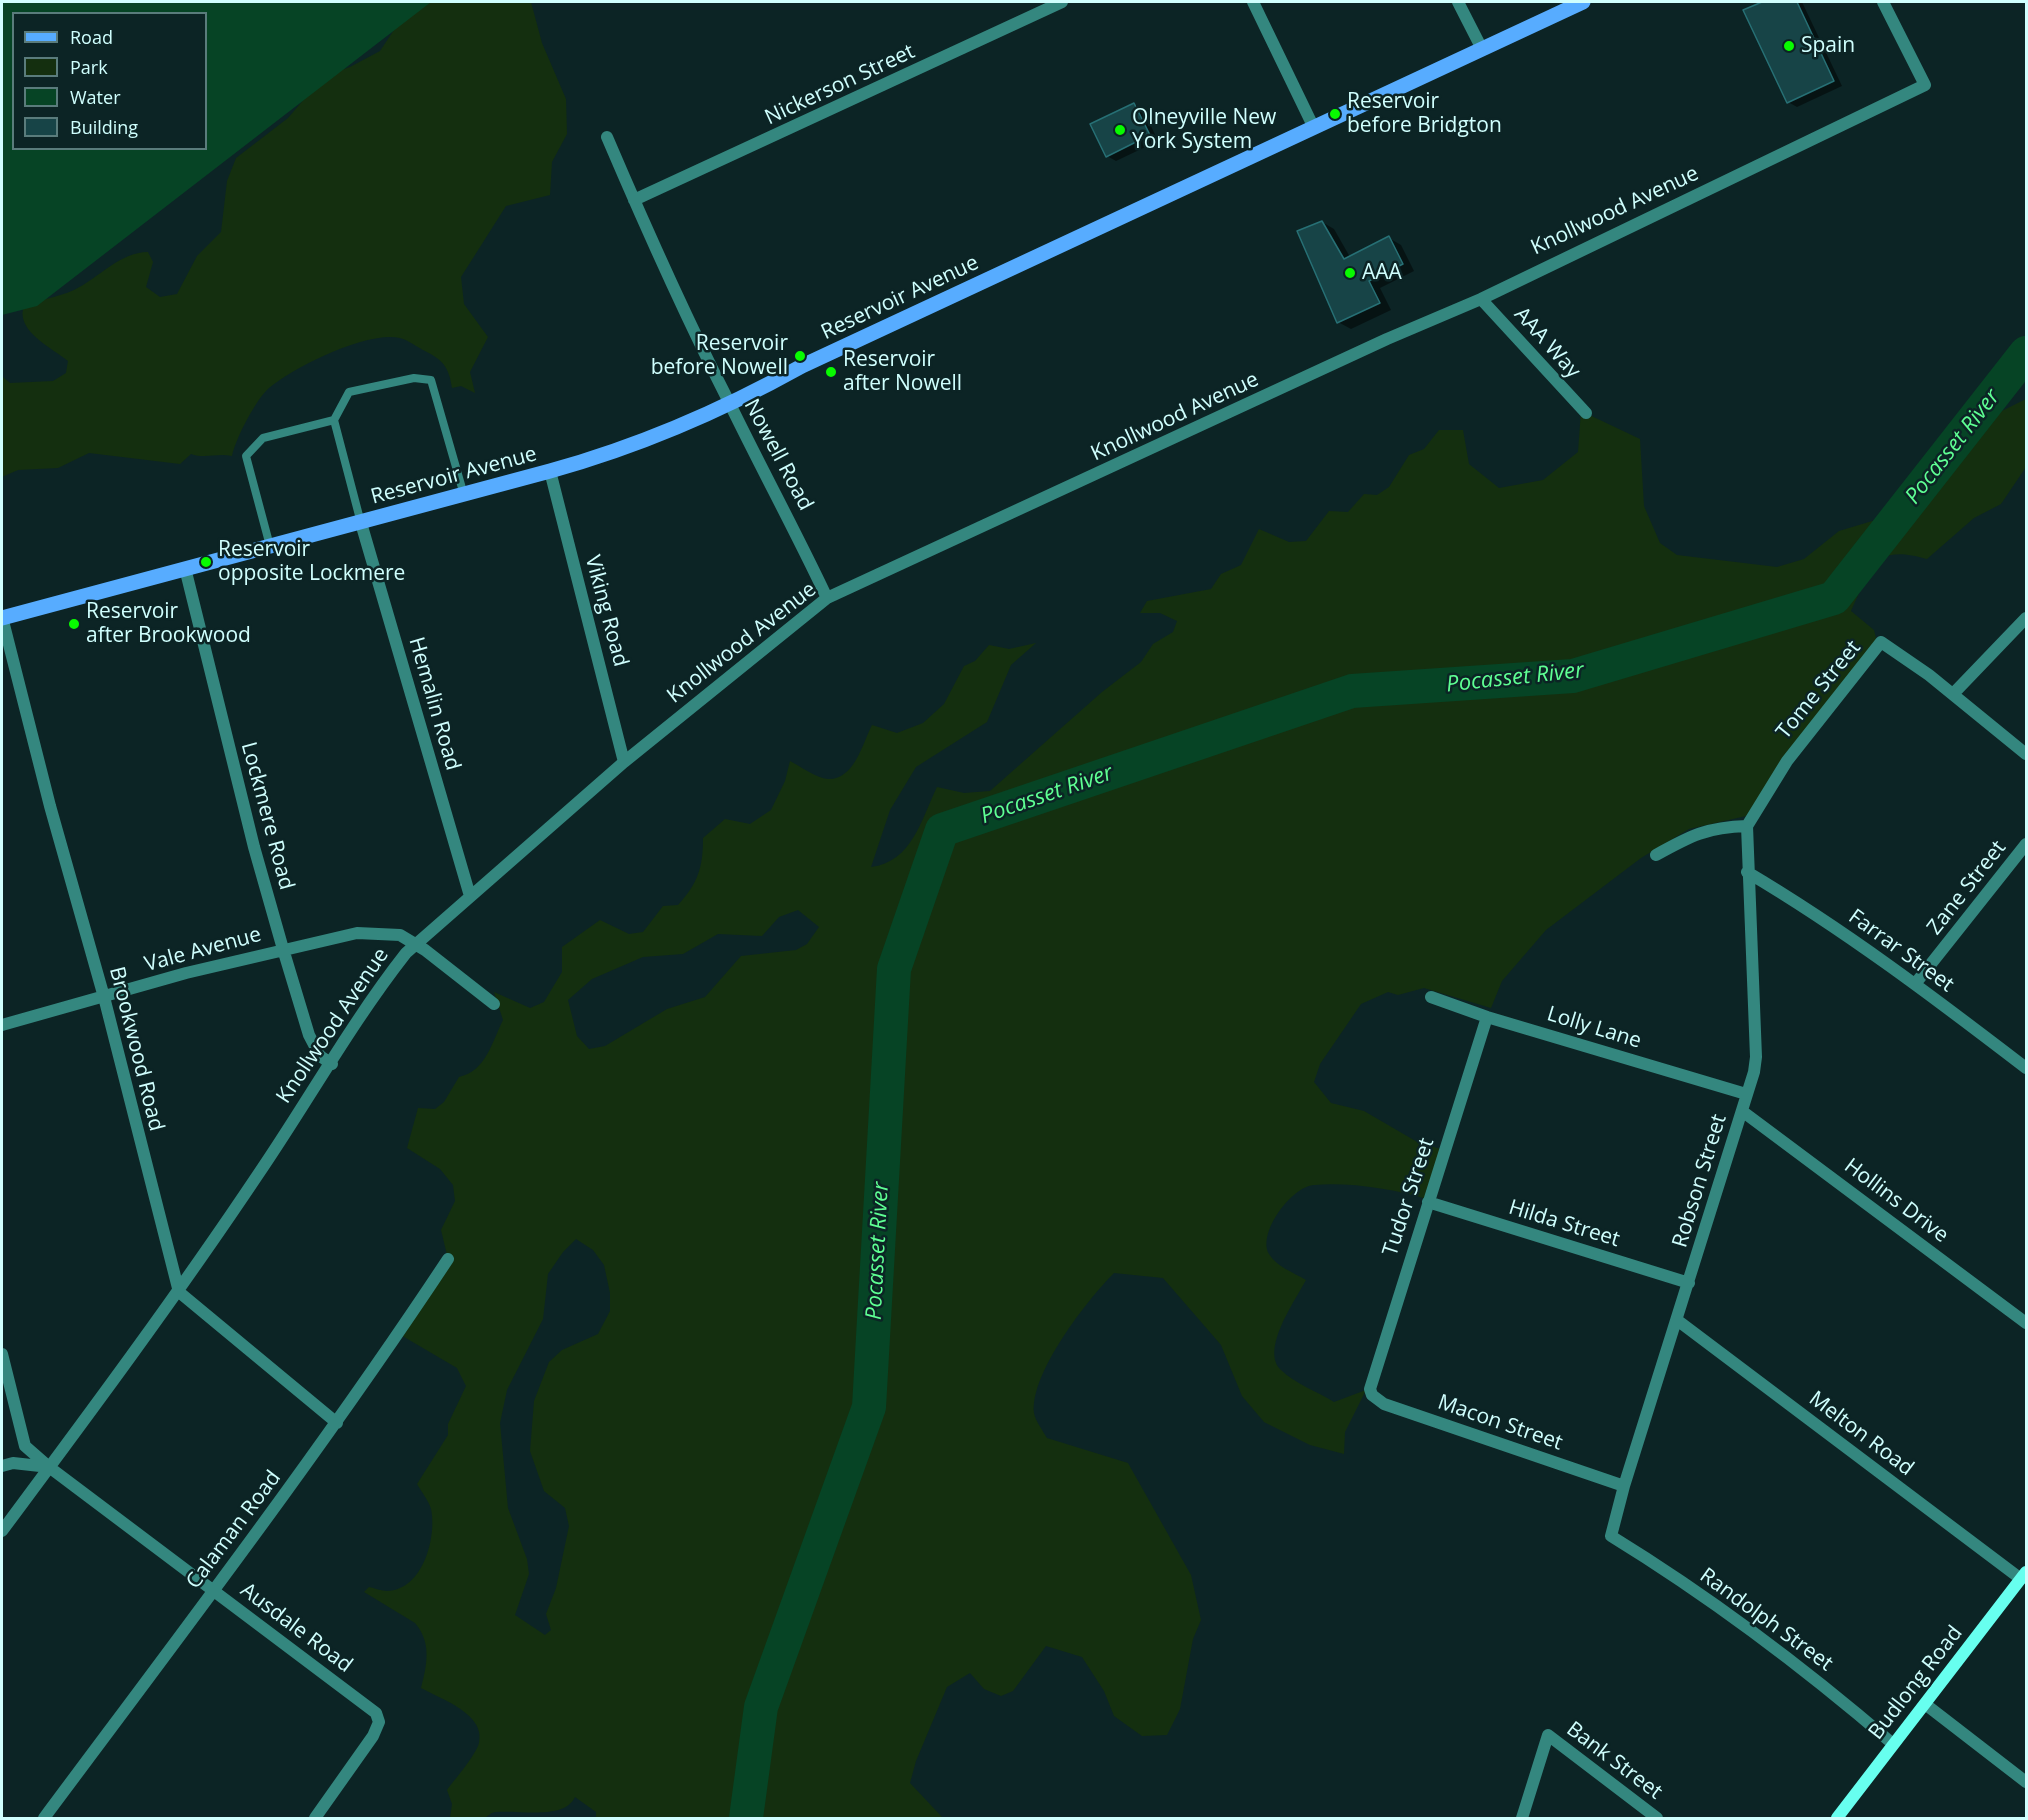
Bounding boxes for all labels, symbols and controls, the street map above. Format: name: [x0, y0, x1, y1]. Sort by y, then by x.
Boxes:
legend: [12, 12, 207, 150]
text: Road: [70, 25, 113, 49]
place label: Spain: [1801, 33, 1855, 59]
street label: Nickerson Street: [761, 39, 919, 131]
marker: Spain: [1782, 39, 1796, 53]
text: Park: [70, 55, 108, 79]
text: Water: [70, 85, 121, 109]
place label: Reservoir before Bridgton: [1347, 89, 1502, 139]
place label: Olneyville New York System: [1132, 105, 1276, 155]
marker: Reservoir before Bridgton: [1328, 107, 1342, 121]
text: Building: [70, 115, 138, 139]
marker: Olneyville New York System: [1113, 123, 1127, 137]
street label: Knollwood Avenue: [1527, 161, 1703, 261]
street label: Reservoir Avenue: [817, 251, 983, 345]
place label: AAA: [1362, 260, 1402, 286]
marker: AAA: [1343, 266, 1357, 280]
street label: AAA Way: [1509, 302, 1585, 384]
place label: Reservoir before Nowell: [651, 331, 788, 381]
place label: Reservoir after Nowell: [843, 347, 962, 397]
marker: Reservoir before Nowell: [793, 349, 807, 363]
marker: Reservoir after Nowell: [824, 365, 838, 379]
street label: Knollwood Avenue: [1087, 367, 1263, 467]
water label: Pocasset River: [1900, 384, 2006, 510]
street label: Nowell Road: [738, 395, 818, 515]
street label: Reservoir Avenue: [368, 442, 540, 510]
place label: Reservoir opposite Lockmere: [218, 537, 405, 587]
street label: Viking Road: [579, 553, 633, 669]
marker: Reservoir opposite Lockmere: [199, 555, 213, 569]
street label: Knollwood Avenue: [663, 577, 821, 709]
place label: Reservoir after Brookwood: [86, 599, 251, 649]
marker: Reservoir after Brookwood: [67, 617, 81, 631]
street label: Hemalin Road: [403, 634, 465, 774]
street label: Tome Street: [1772, 636, 1866, 744]
water label: Pocasset River: [1445, 658, 1585, 698]
street label: Lockmere Road: [235, 739, 299, 893]
water label: Pocasset River: [977, 760, 1117, 830]
street label: Zane Street: [1922, 836, 2012, 940]
street label: Farrar Street: [1843, 904, 1959, 998]
street label: Vale Avenue: [142, 922, 264, 978]
street label: Knollwood Avenue: [272, 944, 394, 1108]
street label: Brookwood Road: [103, 964, 169, 1134]
street label: Lolly Lane: [1544, 1002, 1644, 1054]
street label: Robson Street: [1668, 1111, 1732, 1251]
street label: Tudor Street: [1378, 1135, 1440, 1259]
street label: Hollins Drive: [1839, 1154, 1953, 1248]
water label: Pocasset River: [861, 1181, 895, 1321]
street label: Hilda Street: [1505, 1195, 1623, 1253]
street label: Melton Road: [1804, 1386, 1918, 1482]
street label: Macon Street: [1434, 1390, 1566, 1456]
street label: Calaman Road: [181, 1466, 287, 1594]
street label: Randolph Street: [1695, 1563, 1837, 1677]
street label: Ausdale Road: [235, 1578, 357, 1678]
street label: Budlong Road: [1864, 1621, 1968, 1745]
street label: Bank Street: [1561, 1717, 1667, 1805]

